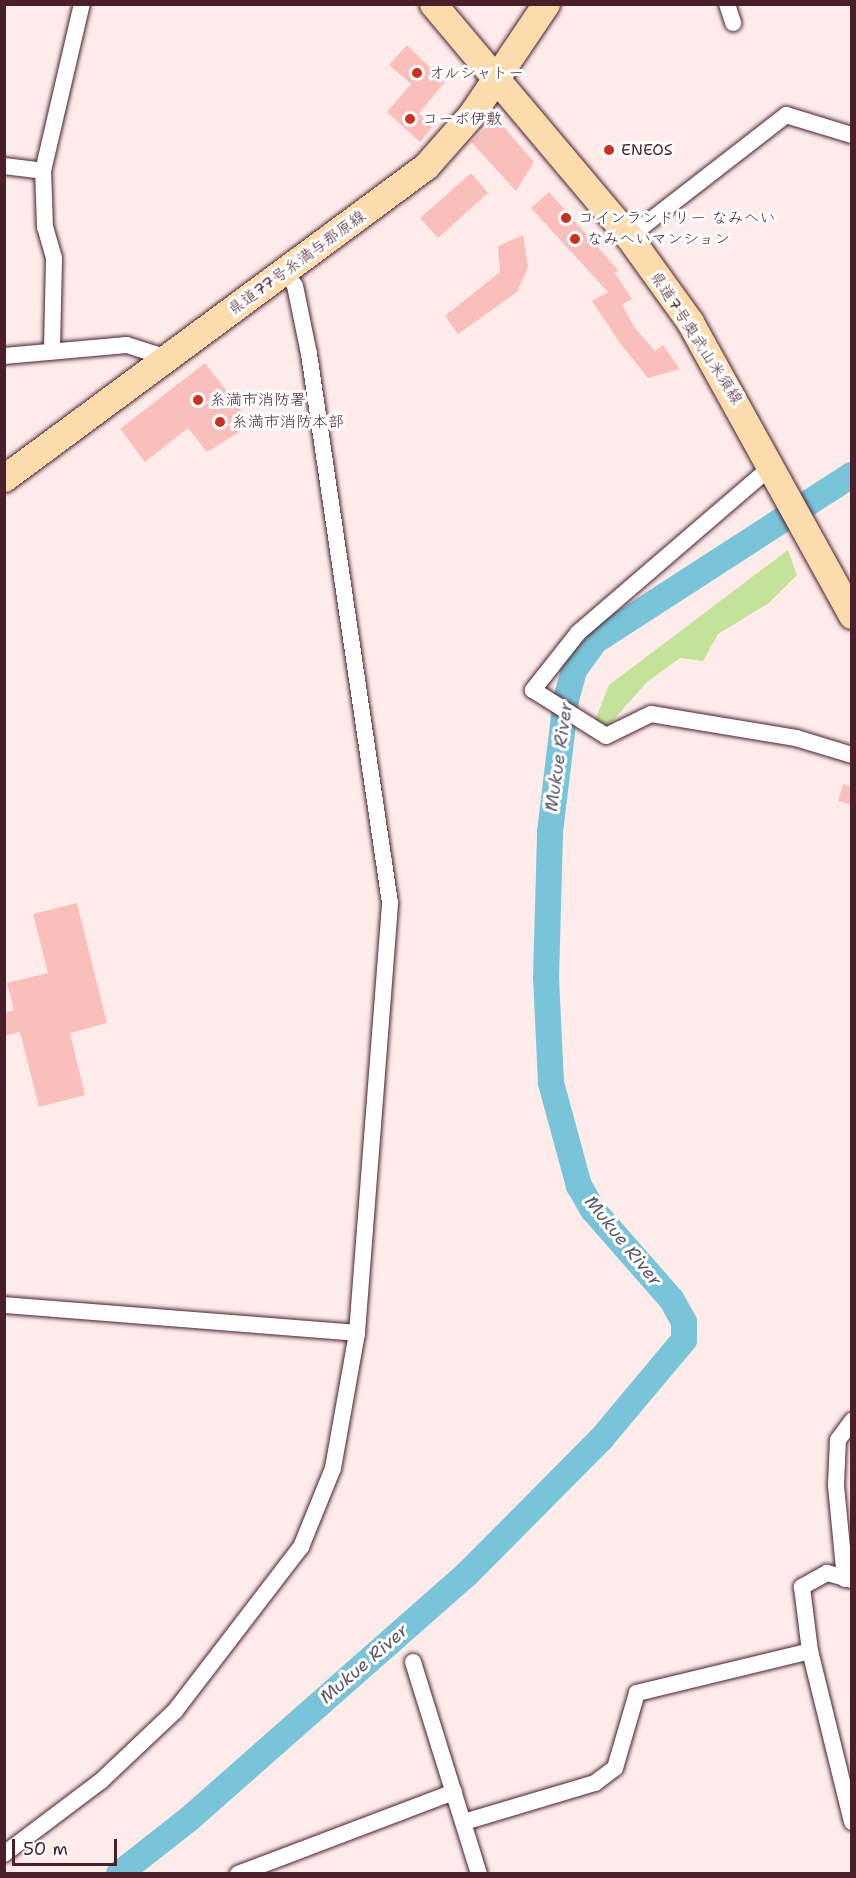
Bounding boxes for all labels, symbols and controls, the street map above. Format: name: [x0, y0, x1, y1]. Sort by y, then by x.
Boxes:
place label: オルシャトー: [429, 63, 525, 83]
marker: オルシャトー: [410, 66, 424, 80]
place label: コーポ伊敷: [422, 109, 502, 129]
marker: コーポ伊敷: [403, 112, 417, 126]
place label: ENEOS: [621, 140, 673, 160]
marker: ENEOS: [602, 143, 616, 157]
street label: 県道77号糸満与那原線: [224, 207, 370, 319]
place label: コインランドリー なみへい: [578, 208, 775, 228]
marker: コインランドリー なみへい: [559, 211, 573, 225]
place label: なみへいマンション: [587, 229, 731, 249]
marker: なみへいマンション: [568, 232, 582, 246]
street label: 県道7号奥武山米須線: [646, 268, 746, 408]
place label: 糸満市消防署: [210, 390, 306, 410]
marker: 糸満市消防署: [191, 393, 205, 407]
place label: 糸満市消防本部: [232, 412, 344, 432]
marker: 糸満市消防本部: [213, 415, 227, 429]
water label: Mukue River: [541, 701, 577, 813]
water label: Mukue River: [580, 1191, 666, 1291]
water label: Mukue River: [315, 1620, 413, 1708]
scale bar: [15, 1827, 120, 1865]
text: 50 m: [23, 1837, 68, 1861]

